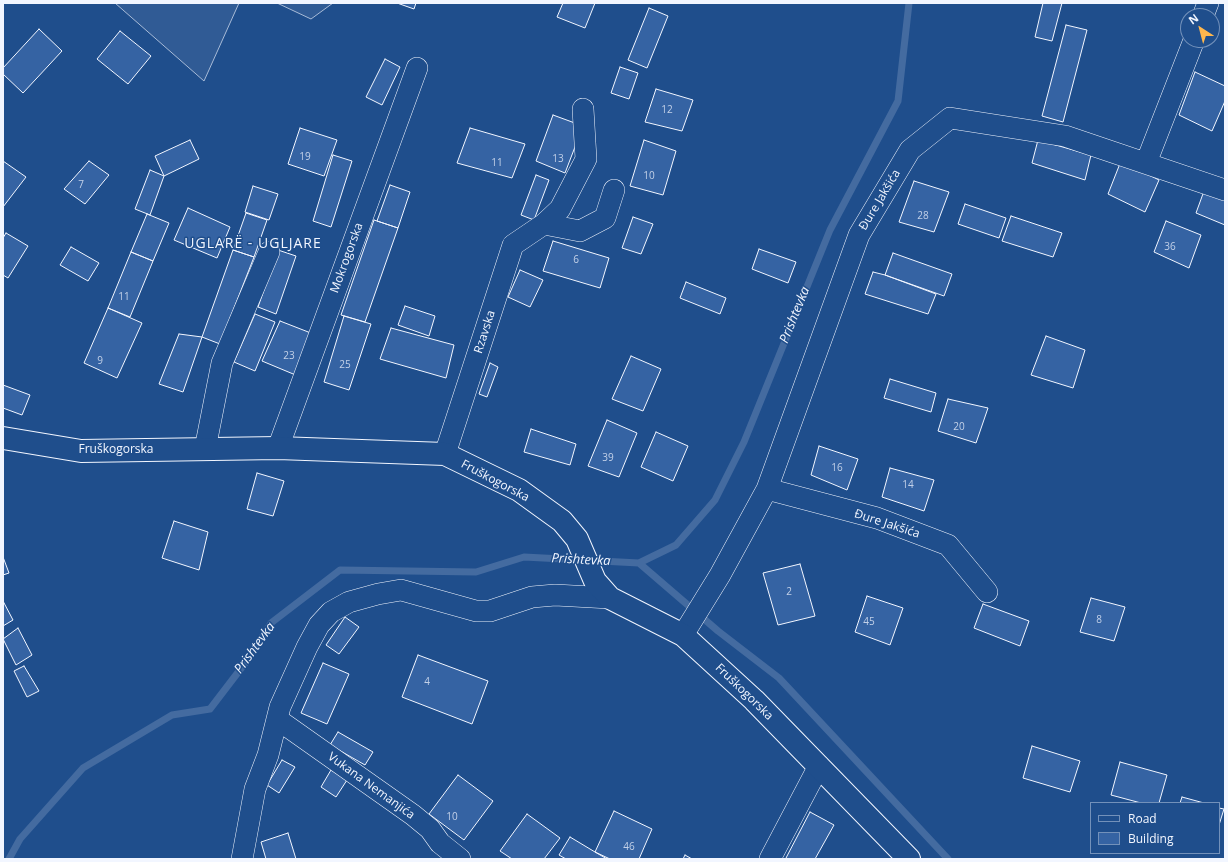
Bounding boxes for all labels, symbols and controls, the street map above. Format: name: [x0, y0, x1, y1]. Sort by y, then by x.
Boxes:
north arrow: [1180, 8, 1220, 48]
text: N: [1185, 10, 1201, 27]
house number: 12: [661, 104, 673, 116]
house number: 19: [299, 151, 311, 163]
house number: 13: [552, 153, 564, 165]
house number: 11: [491, 157, 503, 169]
street label: Đure Jakšića: [856, 167, 904, 233]
house number: 10: [643, 170, 655, 182]
house number: 7: [78, 179, 84, 191]
house number: 28: [917, 210, 929, 222]
street label: Mokrogorska: [328, 221, 366, 295]
district label: UGLARË - UGLJARE: [184, 236, 322, 252]
house number: 36: [1164, 241, 1176, 253]
house number: 6: [573, 254, 579, 266]
water label: Prishtevka: [777, 285, 813, 345]
house number: 11: [118, 291, 130, 303]
street label: Rzavska: [471, 309, 499, 355]
house number: 23: [283, 350, 295, 362]
house number: 9: [97, 355, 103, 367]
house number: 25: [339, 359, 351, 371]
house number: 20: [953, 421, 965, 433]
street label: Fruškogorska: [78, 443, 154, 457]
house number: 39: [602, 452, 614, 464]
street label: Fruškogorska: [458, 457, 532, 505]
house number: 16: [831, 462, 843, 474]
house number: 14: [902, 479, 914, 491]
street label: Đure Jakšića: [852, 507, 922, 541]
water label: Prishtevka: [551, 551, 611, 569]
house number: 2: [786, 586, 792, 598]
house number: 8: [1096, 614, 1102, 626]
house number: 45: [863, 616, 875, 628]
water label: Prishtevka: [231, 619, 279, 677]
street label: Fruškogorska: [712, 661, 776, 723]
house number: 4: [424, 676, 430, 688]
street label: Vukana Nemanjića: [325, 750, 417, 822]
legend: [1090, 802, 1220, 854]
text: Road: [1128, 810, 1157, 827]
house number: 10: [446, 811, 458, 823]
text: Building: [1128, 830, 1173, 847]
house number: 46: [623, 841, 635, 853]

